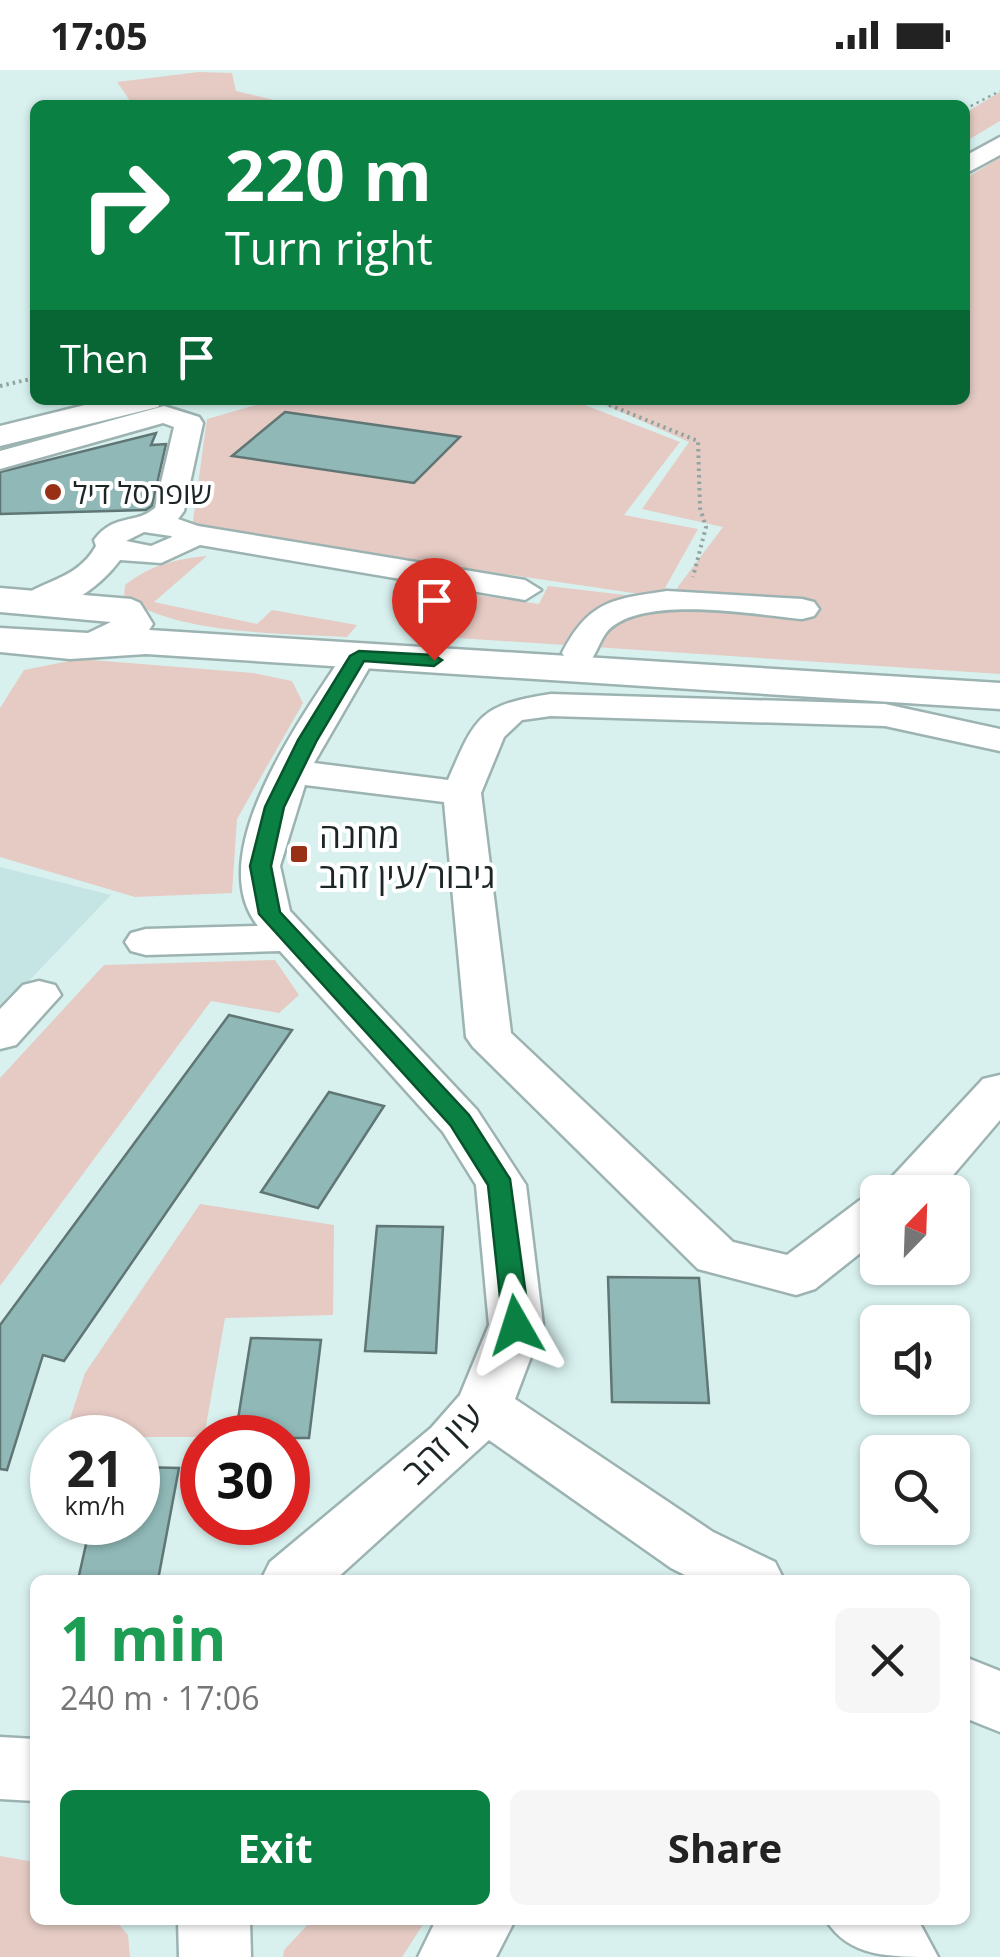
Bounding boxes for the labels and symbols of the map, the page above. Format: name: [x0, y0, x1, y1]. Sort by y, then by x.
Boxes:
place label: שופרסל דיל: [73, 472, 212, 513]
marker: שופרסל דיל: [42, 481, 64, 503]
pin: [392, 558, 477, 661]
place label: מחנה גיבור/עין זהב: [319, 811, 495, 898]
marker: מחנה גיבור/עין זהב: [288, 843, 310, 865]
north arrow: [860, 1175, 970, 1285]
position arrow: [464, 1273, 568, 1377]
street label: עין זהב: [391, 1392, 493, 1494]
speed limit sign: 30: [180, 1415, 310, 1545]

